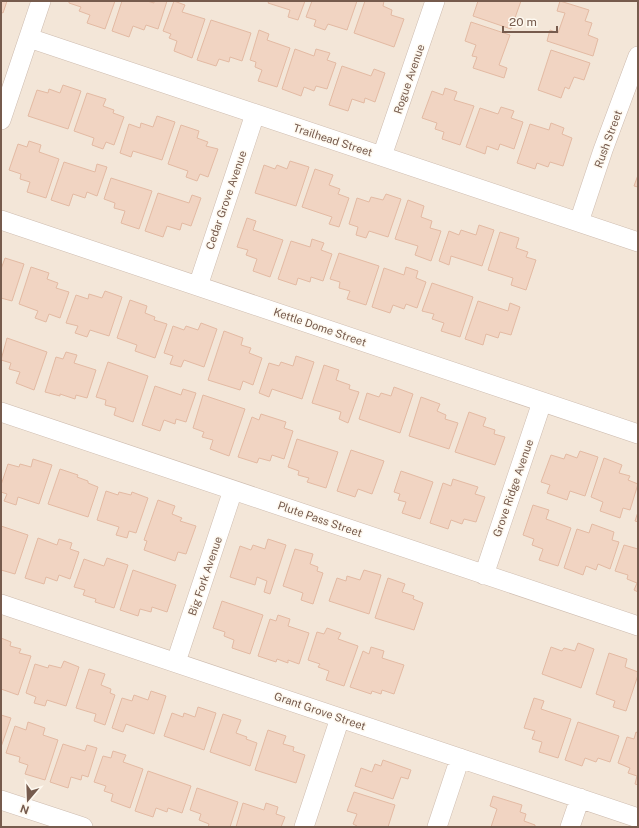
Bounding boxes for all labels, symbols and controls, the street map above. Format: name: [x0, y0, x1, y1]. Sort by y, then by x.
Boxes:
scale bar: [503, 8, 557, 34]
text: 20 m: [509, 15, 537, 29]
street label: Rogue Avenue: [391, 42, 427, 116]
street label: Rush Street: [592, 109, 624, 169]
street label: Trailhead Street: [292, 122, 374, 158]
street label: Cedar Grove Avenue: [203, 149, 249, 251]
street label: Kettle Dome Street: [272, 305, 368, 349]
street label: Grove Ridge Avenue: [491, 438, 535, 538]
street label: Plute Pass Street: [276, 499, 364, 539]
street label: Big Fork Avenue: [186, 535, 224, 617]
street label: Grant Grove Street: [273, 690, 367, 732]
north arrow: [8, 780, 48, 820]
text: N: [19, 802, 31, 817]

